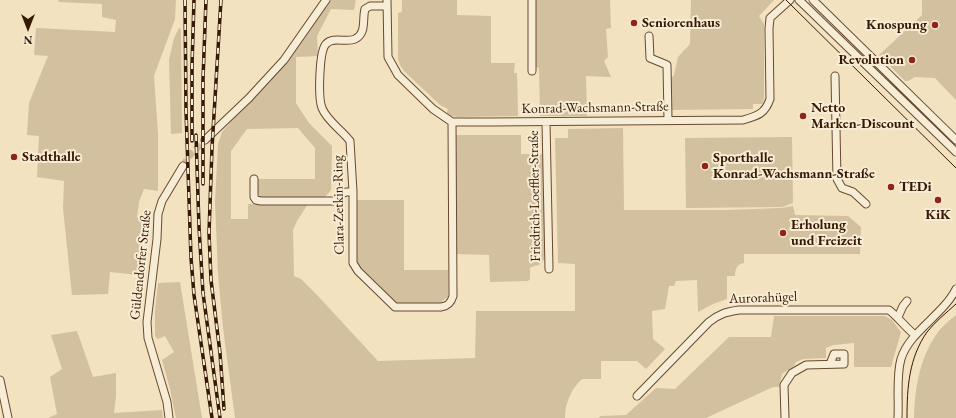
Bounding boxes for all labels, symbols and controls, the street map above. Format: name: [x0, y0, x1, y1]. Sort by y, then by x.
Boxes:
north arrow: [8, 8, 48, 48]
place label: Seniorenhaus: [642, 15, 720, 31]
place label: Knospung: [866, 17, 927, 33]
marker: Seniorenhaus: [629, 18, 639, 28]
marker: Knospung: [930, 20, 940, 30]
text: N: [24, 33, 32, 47]
place label: Revolution: [838, 52, 904, 68]
marker: Revolution: [907, 55, 917, 65]
street label: Konrad-Wachsmann-Straße: [521, 98, 669, 118]
place label: Netto Marken-Discount: [811, 100, 914, 132]
marker: Netto Marken-Discount: [798, 111, 808, 121]
street label: Friedrich-Loeffler-Straße: [525, 130, 545, 262]
place label: Stadthalle: [22, 149, 81, 165]
place label: Sporthalle Konrad-Wachsmann-Straße: [713, 150, 875, 182]
marker: Stadthalle: [9, 152, 19, 162]
street label: Clara-Zetkin-Ring: [330, 155, 348, 255]
marker: Sporthalle Konrad-Wachsmann-Straße: [700, 161, 710, 171]
place label: TEDi: [899, 179, 932, 195]
marker: TEDi: [886, 182, 896, 192]
marker: KiK: [933, 195, 943, 205]
place label: KiK: [925, 207, 951, 223]
street label: Güldendorfer Straße: [127, 209, 155, 321]
place label: Erholung und Freizeit: [791, 217, 862, 250]
marker: Erholung und Freizeit: [778, 228, 788, 238]
street label: Aurorahügel: [729, 288, 797, 308]

